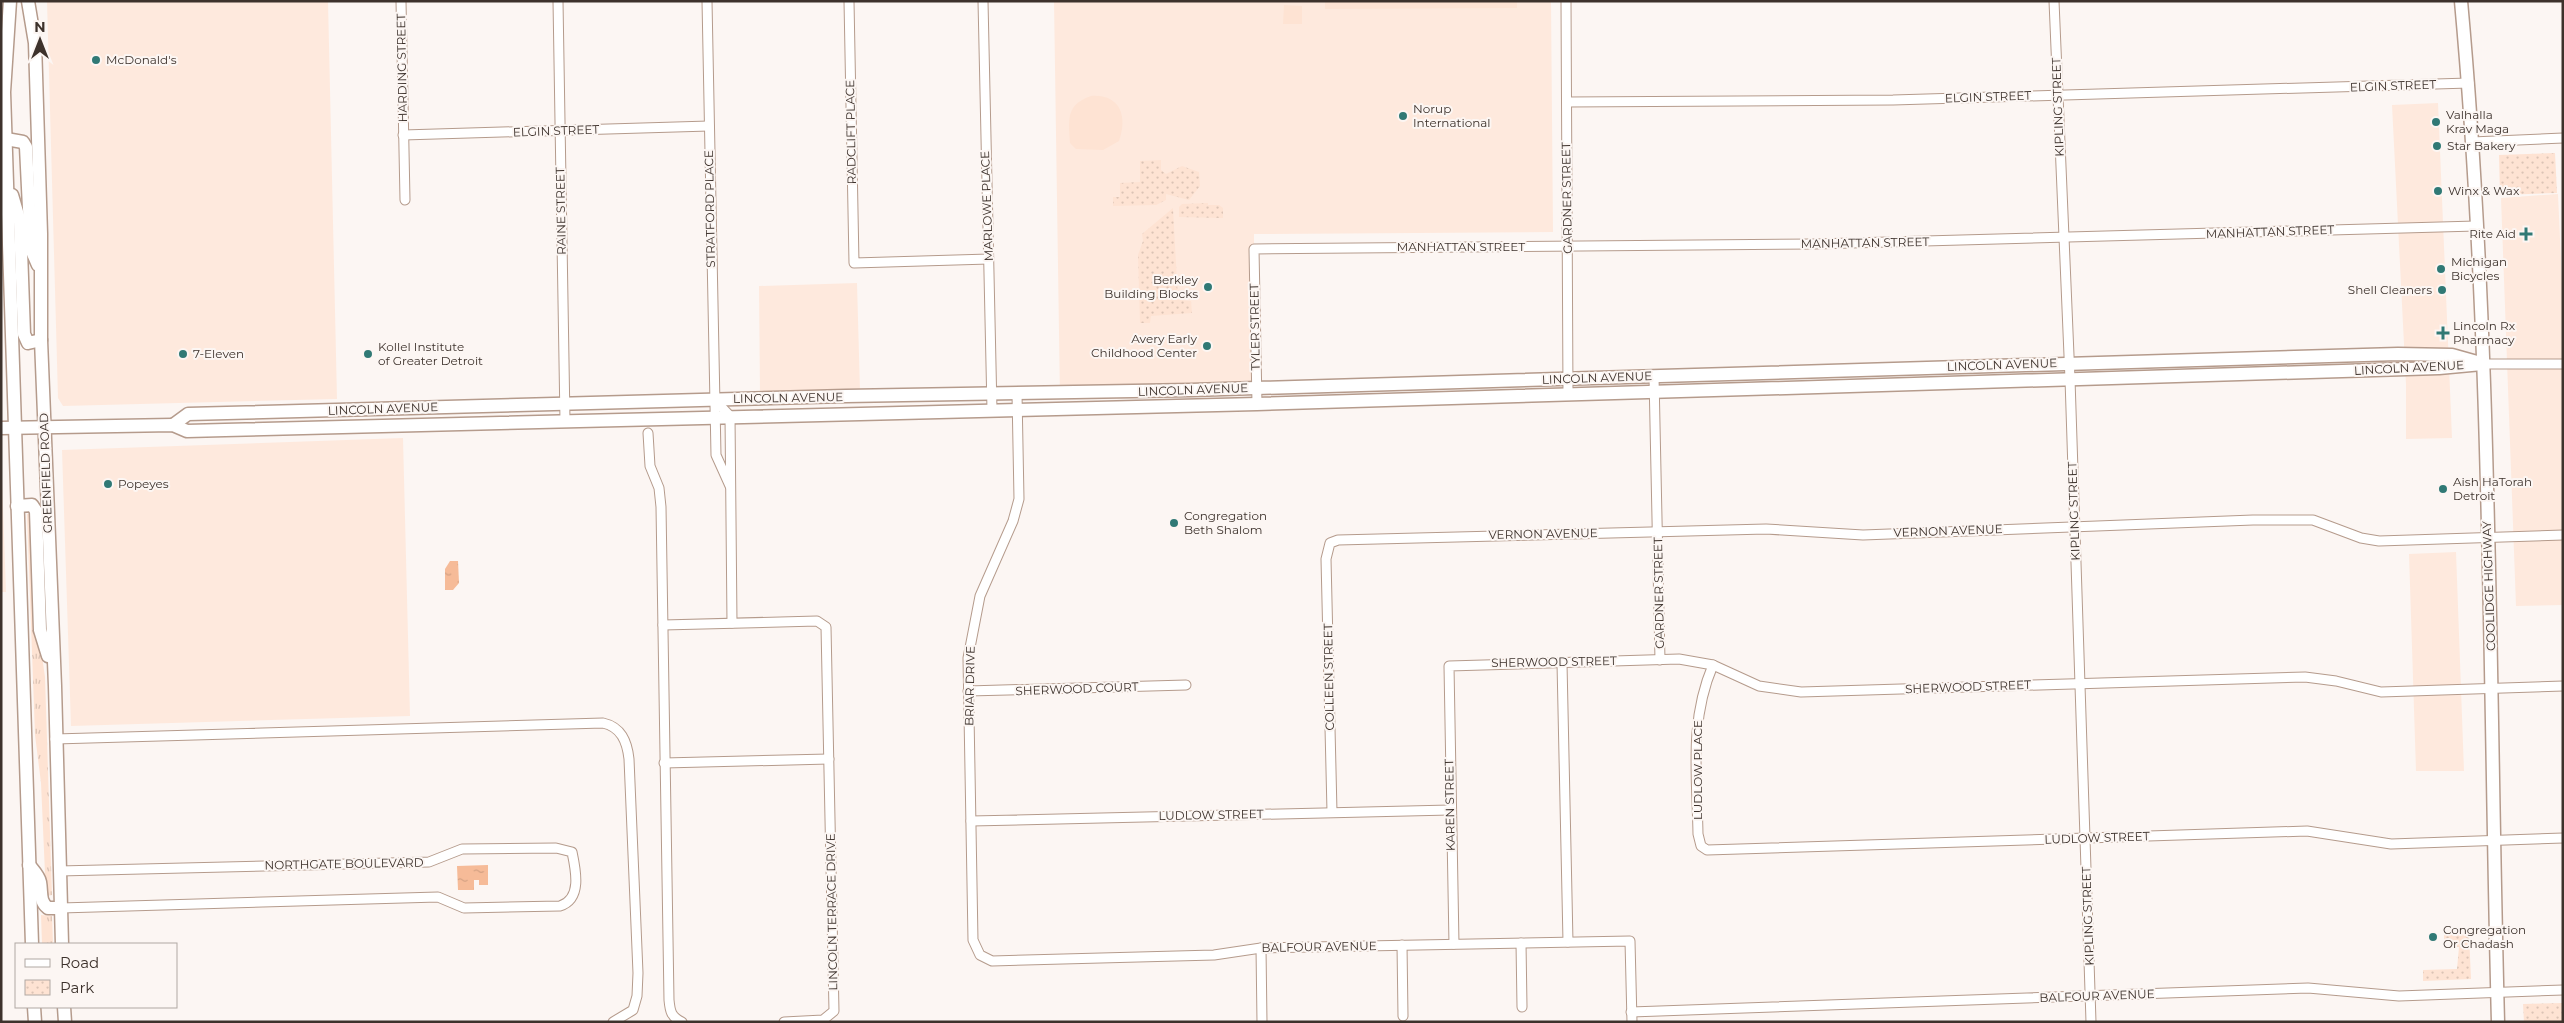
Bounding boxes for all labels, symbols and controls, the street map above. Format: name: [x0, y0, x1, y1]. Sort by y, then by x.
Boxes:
street label: HARDING STREET: [393, 14, 410, 122]
north arrow: [15, 15, 65, 65]
text: N: [34, 18, 46, 36]
place label: McDonald's: [106, 52, 177, 67]
marker: McDonald's: [90, 54, 102, 66]
street label: KIPLING STREET: [2048, 57, 2067, 157]
street label: ELGIN STREET: [2349, 76, 2437, 95]
street label: RADCLIFT PLACE: [842, 80, 859, 184]
street label: ELGIN STREET: [1944, 87, 2032, 106]
place label: Norup International: [1413, 101, 1491, 130]
place label: Valhalla Krav Maga: [2446, 107, 2509, 136]
marker: Norup International: [1397, 110, 1409, 122]
marker: Valhalla Krav Maga: [2430, 116, 2442, 128]
street label: ELGIN STREET: [512, 121, 600, 140]
place label: Star Bakery: [2447, 138, 2516, 153]
marker: Star Bakery: [2431, 140, 2443, 152]
street label: GARDNER STREET: [1558, 142, 1575, 254]
street label: STRATFORD PLACE: [701, 150, 718, 268]
street label: MARLOWE PLACE: [977, 151, 996, 261]
street label: RAINE STREET: [552, 167, 569, 255]
place label: Winx & Wax: [2448, 183, 2520, 198]
marker: Winx & Wax: [2432, 185, 2444, 197]
street label: MANHATTAN STREET: [2206, 222, 2335, 241]
place label: Rite Aid: [2469, 226, 2516, 241]
marker: Rite Aid: [2520, 228, 2532, 240]
street label: MANHATTAN STREET: [1801, 234, 1929, 251]
street label: MANHATTAN STREET: [1397, 239, 1525, 254]
place label: Michigan Bicycles: [2451, 254, 2507, 283]
marker: Michigan Bicycles: [2435, 263, 2447, 275]
place label: Berkley Building Blocks: [1104, 272, 1198, 301]
marker: Berkley Building Blocks: [1202, 281, 1214, 293]
place label: Shell Cleaners: [2348, 282, 2432, 297]
street label: TYLER STREET: [1246, 283, 1263, 371]
marker: Shell Cleaners: [2436, 284, 2448, 296]
place label: Lincoln Rx Pharmacy: [2453, 318, 2516, 347]
marker: Lincoln Rx Pharmacy: [2437, 327, 2449, 339]
place label: Avery Early Childhood Center: [1091, 331, 1197, 360]
place label: Kollel Institute of Greater Detroit: [378, 339, 483, 368]
marker: Avery Early Childhood Center: [1201, 340, 1213, 352]
place label: 7-Eleven: [193, 346, 244, 361]
marker: 7-Eleven: [177, 348, 189, 360]
marker: Kollel Institute of Greater Detroit: [362, 348, 374, 360]
street label: LINCOLN AVENUE: [1947, 355, 2057, 374]
street label: LINCOLN AVENUE: [2354, 357, 2464, 378]
street label: LINCOLN AVENUE: [1542, 368, 1652, 387]
street label: LINCOLN AVENUE: [1138, 380, 1248, 399]
street label: LINCOLN AVENUE: [733, 389, 843, 406]
street label: LINCOLN AVENUE: [328, 399, 438, 418]
street label: GREENFIELD ROAD: [36, 413, 55, 533]
street label: KIPLING STREET: [2064, 461, 2083, 561]
place label: Aish HaTorah Detroit: [2453, 474, 2532, 503]
place label: Popeyes: [118, 476, 169, 491]
marker: Popeyes: [102, 478, 114, 490]
marker: Aish HaTorah Detroit: [2437, 483, 2449, 495]
place label: Congregation Beth Shalom: [1184, 508, 1267, 537]
marker: Congregation Beth Shalom: [1168, 517, 1180, 529]
street label: COOLIDGE HIGHWAY: [2479, 520, 2498, 651]
street label: VERNON AVENUE: [1893, 521, 2003, 540]
street label: VERNON AVENUE: [1488, 525, 1598, 542]
street label: GARDNER STREET: [1650, 537, 1667, 649]
street label: COLLEEN STREET: [1320, 623, 1337, 731]
street label: BRIAR DRIVE: [961, 646, 978, 726]
street label: SHERWOOD STREET: [1491, 653, 1617, 670]
street label: SHERWOOD STREET: [1905, 677, 2031, 696]
street label: SHERWOOD COURT: [1015, 679, 1139, 698]
street label: LUDLOW PLACE: [1690, 720, 1705, 820]
street label: KAREN STREET: [1441, 759, 1458, 851]
street label: LUDLOW STREET: [1158, 806, 1264, 823]
street label: LUDLOW STREET: [2044, 828, 2150, 847]
street label: LINCOLN TERRACE DRIVE: [823, 833, 840, 991]
street label: NORTHGATE BOULEVARD: [264, 855, 424, 872]
street label: KIPLING STREET: [2078, 866, 2097, 966]
place label: Congregation Or Chadash: [2443, 922, 2526, 951]
marker: Congregation Or Chadash: [2427, 931, 2439, 943]
street label: BALFOUR AVENUE: [1261, 938, 1377, 955]
legend: [15, 943, 178, 1008]
text: Road: [60, 953, 99, 972]
text: Park: [60, 978, 94, 997]
street label: BALFOUR AVENUE: [2039, 986, 2155, 1005]

